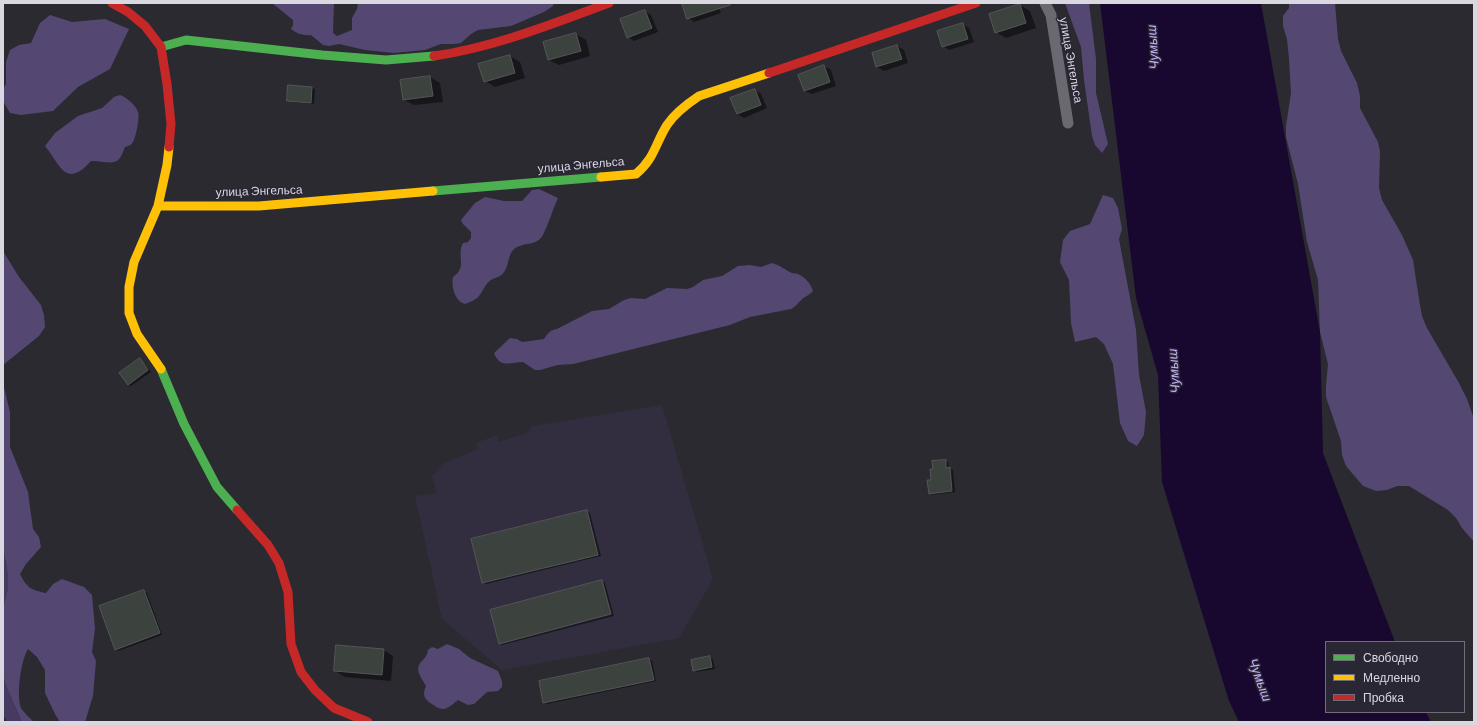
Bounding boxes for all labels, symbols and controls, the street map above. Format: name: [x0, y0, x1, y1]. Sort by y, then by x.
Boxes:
street label: улица Энгельса: [1056, 16, 1086, 104]
water label: Чумыш: [1144, 24, 1162, 70]
street label: улица Энгельса: [537, 154, 625, 176]
street label: улица Энгельса: [215, 182, 303, 200]
water label: Чумыш: [1165, 348, 1183, 394]
legend: [1325, 641, 1465, 713]
text: Свободно: [1363, 650, 1418, 664]
water label: Чумыш: [1245, 656, 1275, 704]
text: Медленно: [1363, 670, 1420, 684]
text: Пробка: [1363, 690, 1404, 704]

